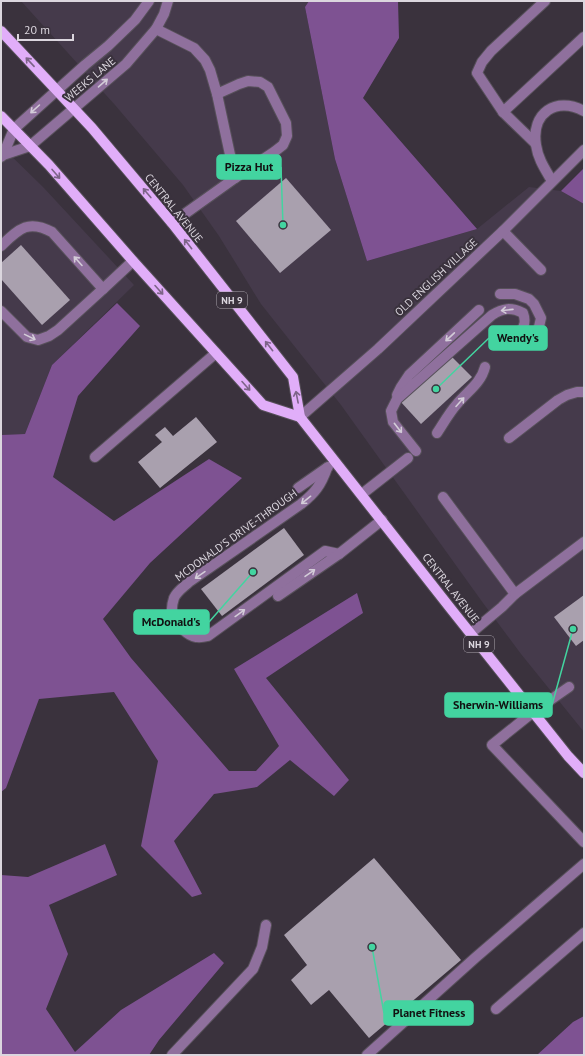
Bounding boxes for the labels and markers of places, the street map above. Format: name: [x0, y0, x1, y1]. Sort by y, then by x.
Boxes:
callout: Pizza Hut: [217, 155, 281, 179]
callout: Wendy's: [489, 326, 547, 350]
callout: McDonald's: [134, 610, 209, 634]
callout: Sherwin-Williams: [445, 693, 552, 717]
callout: Planet Fitness: [384, 1001, 473, 1025]

